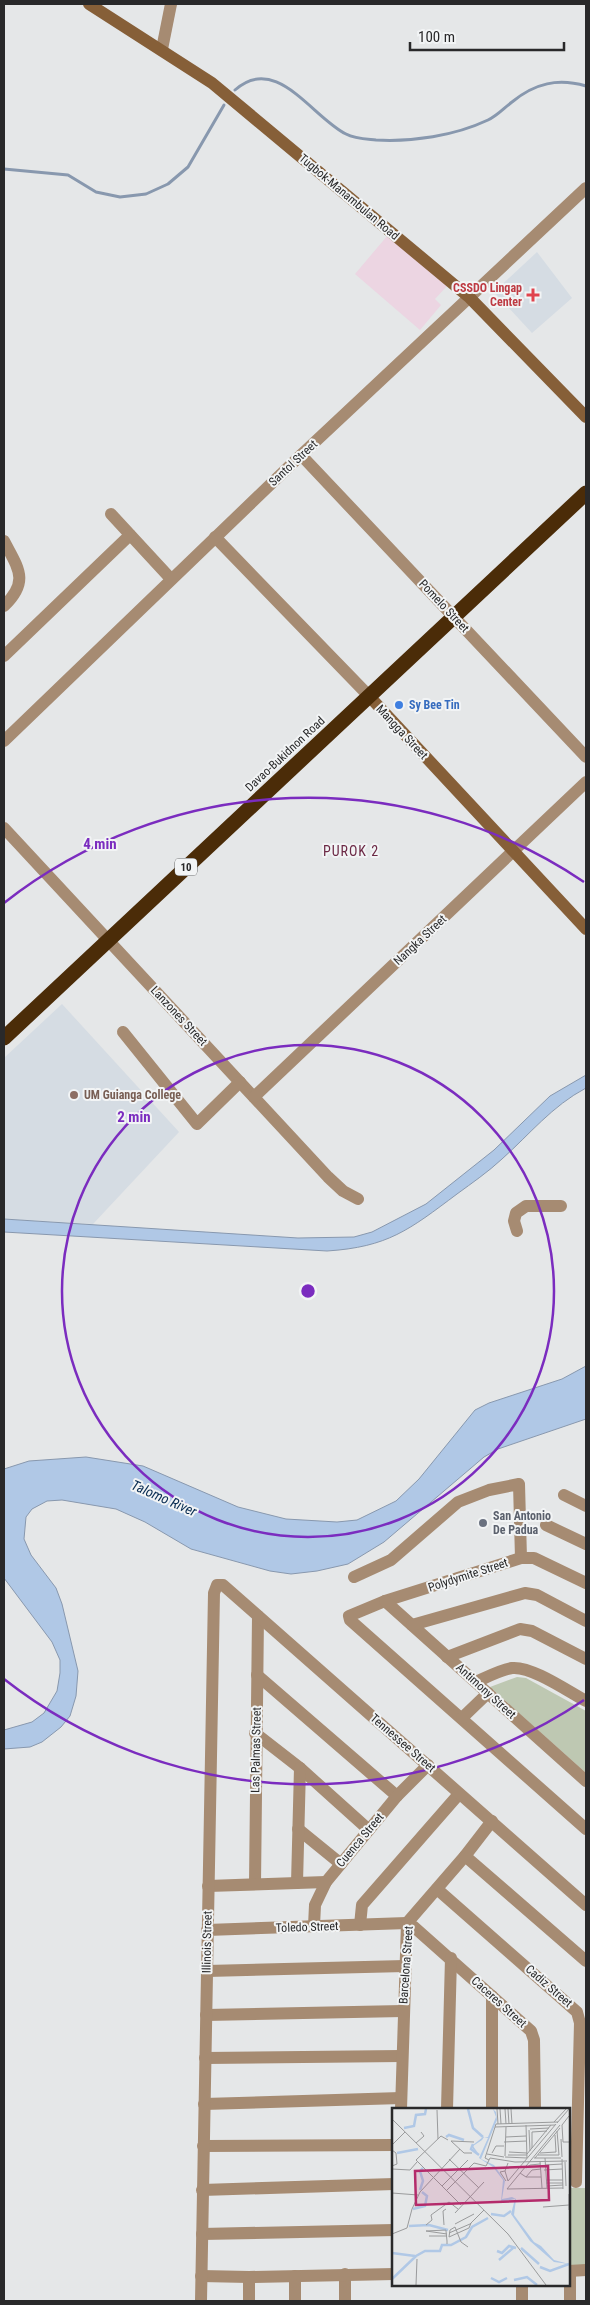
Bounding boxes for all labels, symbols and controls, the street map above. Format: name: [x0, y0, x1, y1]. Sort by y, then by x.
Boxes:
scale bar: [410, 20, 564, 52]
text: 100 m: [418, 28, 455, 46]
street label: Tugbok-Manambulan Road: [296, 151, 402, 243]
place label: CSSDO Lingap Center: [453, 281, 522, 309]
marker: CSSDO Lingap Center: [526, 288, 540, 302]
street label: Santol Street: [266, 437, 320, 489]
street label: Pomelo Street: [416, 577, 472, 636]
place label: Sy Bee Tin: [409, 698, 460, 712]
marker: Sy Bee Tin: [393, 699, 405, 711]
street label: Mangga Street: [373, 702, 431, 762]
street label: Davao-Bukidnon Road: [242, 714, 328, 794]
text: 4 min: [83, 835, 117, 853]
district label: PUROK 2: [323, 843, 379, 859]
road number: 10: [175, 859, 197, 876]
street label: Nangka Street: [391, 912, 450, 968]
street label: Lanzones Street: [148, 983, 210, 1049]
place label: UM Guianga College: [84, 1088, 181, 1102]
marker: UM Guianga College: [68, 1089, 80, 1101]
text: 2 min: [117, 1108, 151, 1126]
centre of rings: [299, 1282, 317, 1300]
water label: Talomo River: [129, 1477, 200, 1520]
place label: San Antonio De Padua: [493, 1509, 551, 1537]
marker: San Antonio De Padua: [477, 1517, 489, 1529]
street label: Polydymite Street: [426, 1555, 510, 1594]
street label: Antimony Street: [453, 1660, 519, 1722]
street label: Las Palmas Street: [248, 1706, 264, 1793]
street label: Tennessee Street: [368, 1711, 439, 1775]
street label: Cuenca Street: [333, 1810, 387, 1870]
street label: Illinois Street: [199, 1910, 215, 1973]
street label: Toledo Street: [275, 1919, 339, 1935]
street label: Barcelona Street: [396, 1925, 416, 2005]
street label: Cadiz Street: [523, 1962, 576, 2010]
street label: Caceres Street: [469, 1974, 530, 2031]
inset map: [392, 2108, 570, 2285]

